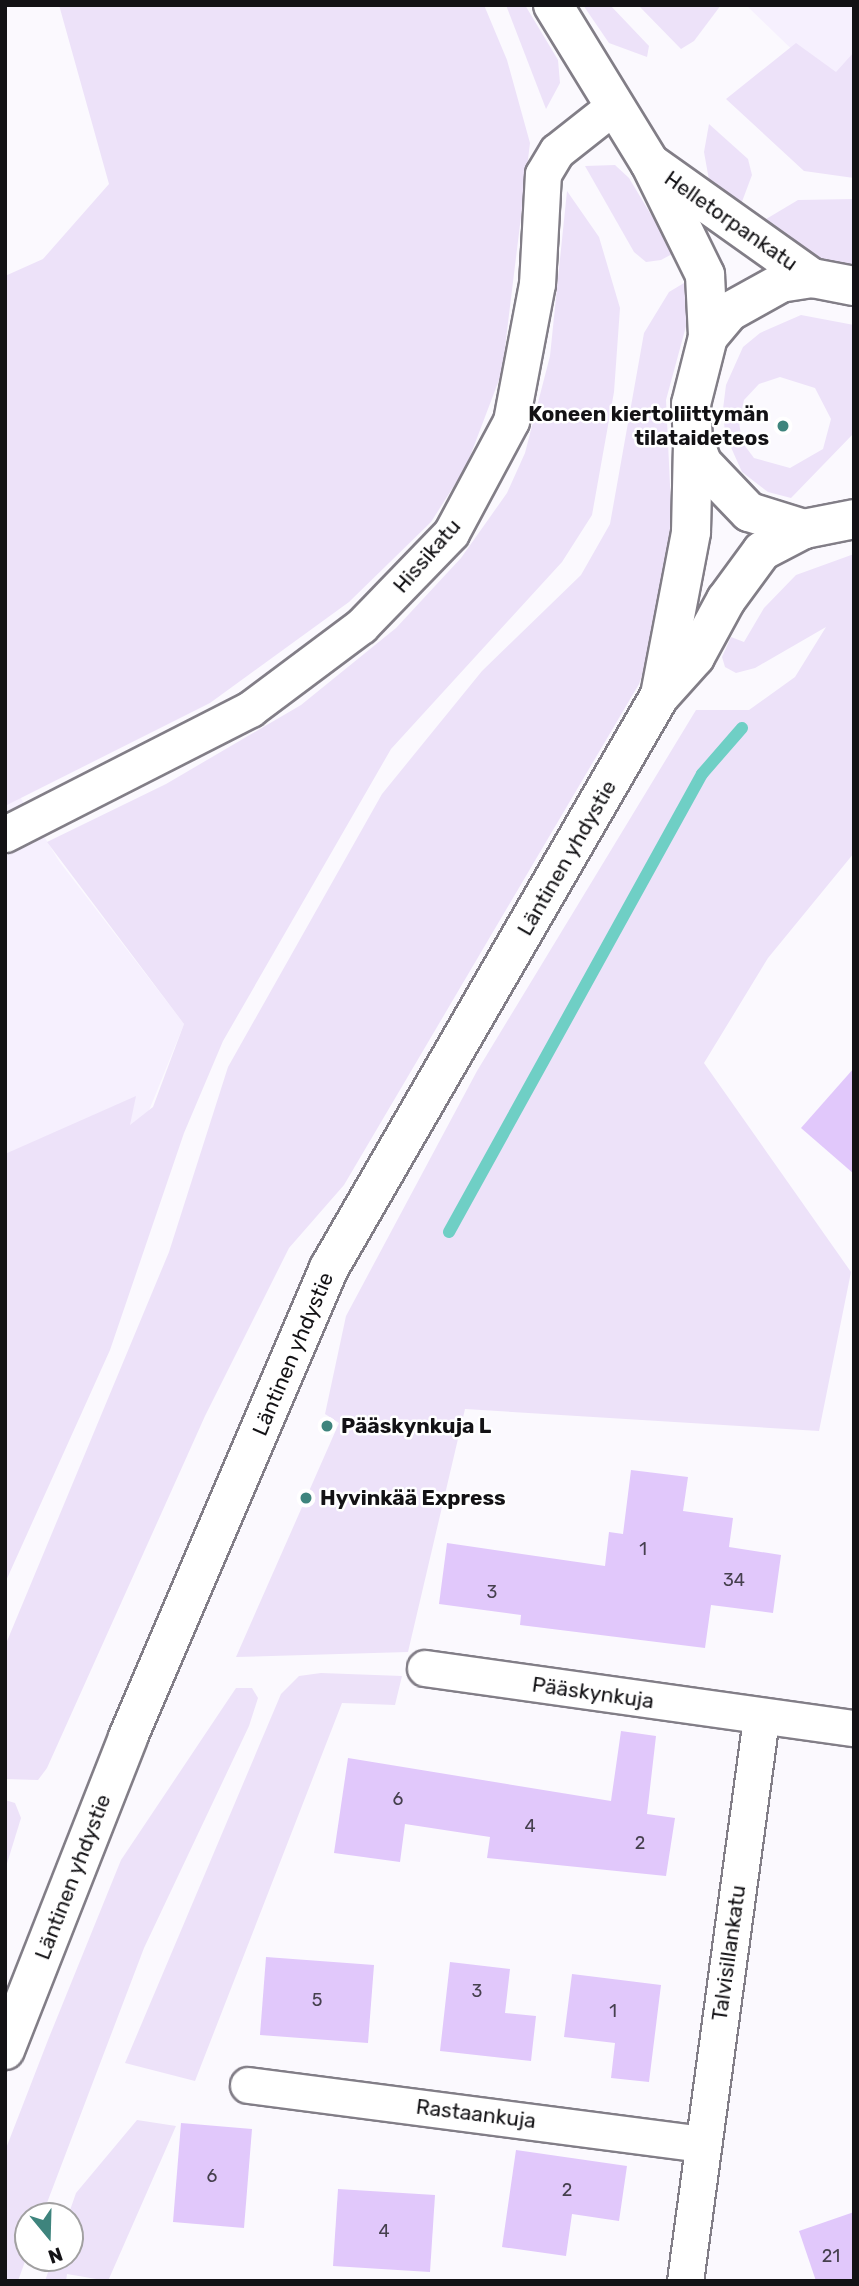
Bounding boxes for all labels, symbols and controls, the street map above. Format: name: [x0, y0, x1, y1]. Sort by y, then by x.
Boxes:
street label: Helletorpankatu: [660, 166, 802, 276]
place label: Koneen kiertoliittymän tilataideteos: [528, 401, 769, 451]
marker: Koneen kiertoliittymän tilataideteos: [775, 418, 791, 434]
street label: Hissikatu: [388, 514, 466, 598]
street label: Läntinen yhdystie: [512, 776, 622, 940]
street label: Läntinen yhdystie: [247, 1268, 339, 1440]
place label: Pääskynkuja L: [341, 1413, 491, 1439]
marker: Pääskynkuja L: [319, 1418, 335, 1434]
place label: Hyvinkää Express: [320, 1485, 506, 1511]
marker: Hyvinkää Express: [298, 1490, 314, 1506]
house number: 1: [639, 1538, 647, 1560]
house number: 34: [723, 1569, 745, 1591]
house number: 3: [487, 1581, 497, 1603]
street label: Pääskynkuja: [530, 1672, 656, 1714]
house number: 6: [393, 1788, 403, 1810]
street label: Läntinen yhdystie: [30, 1791, 116, 1963]
house number: 4: [524, 1815, 536, 1837]
house number: 2: [635, 1832, 645, 1854]
street label: Talvisillankatu: [707, 1883, 751, 2023]
house number: 3: [472, 1980, 482, 2002]
house number: 5: [312, 1989, 322, 2011]
house number: 1: [609, 2000, 617, 2022]
street label: Rastaankuja: [415, 2094, 537, 2134]
house number: 6: [207, 2165, 217, 2187]
house number: 2: [562, 2179, 572, 2201]
north arrow: [14, 2202, 84, 2272]
house number: 4: [378, 2220, 390, 2242]
text: N: [45, 2242, 66, 2269]
house number: 21: [822, 2245, 840, 2267]

